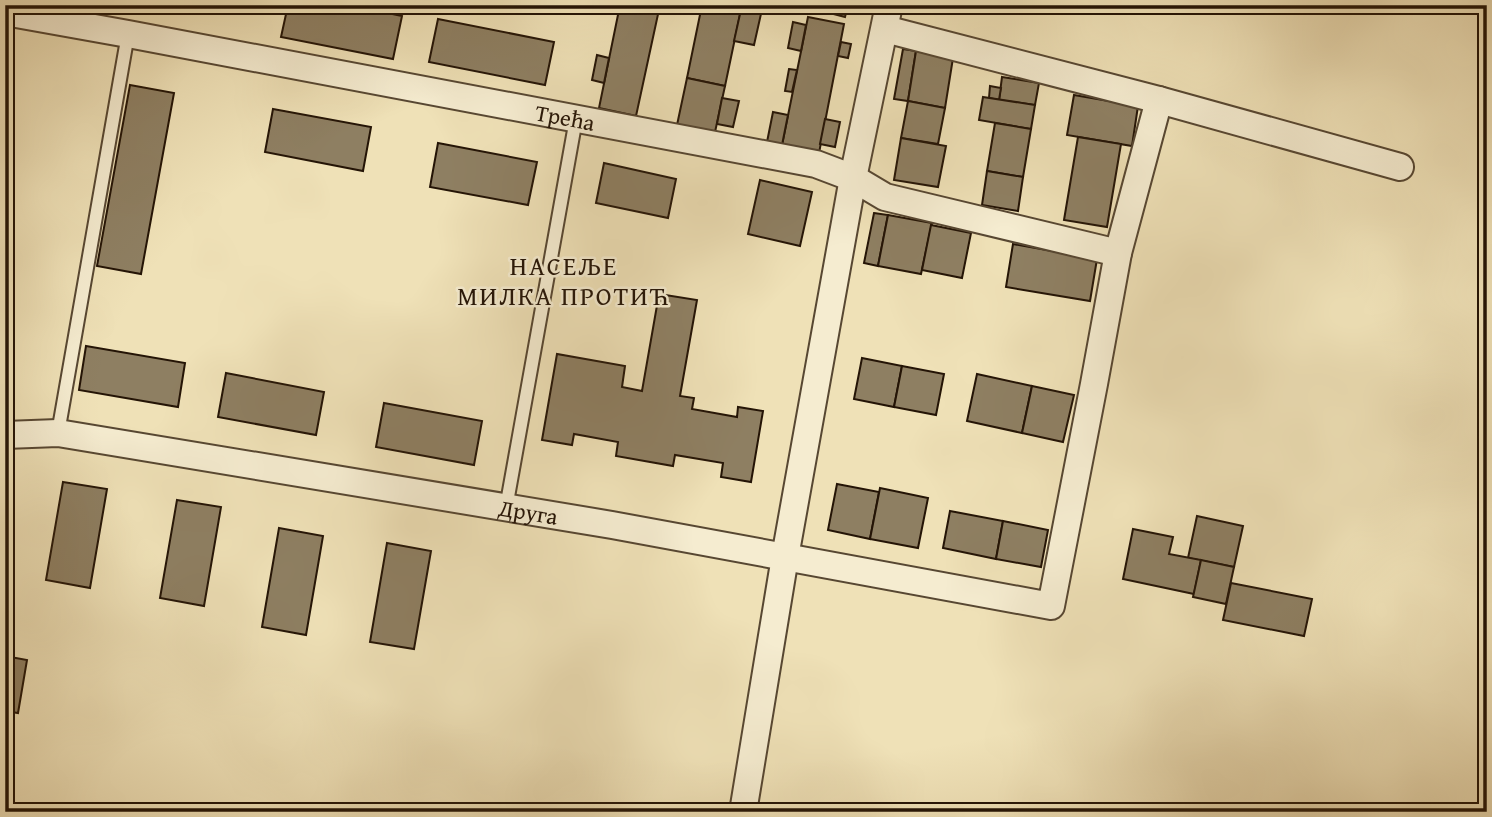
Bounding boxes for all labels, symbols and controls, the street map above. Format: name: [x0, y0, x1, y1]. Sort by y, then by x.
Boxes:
street label: Трећа: [533, 95, 598, 138]
district label: НАСЕЉЕ МИЛКА ПРОТИЋ: [457, 246, 671, 315]
street label: Друга: [495, 490, 561, 532]

